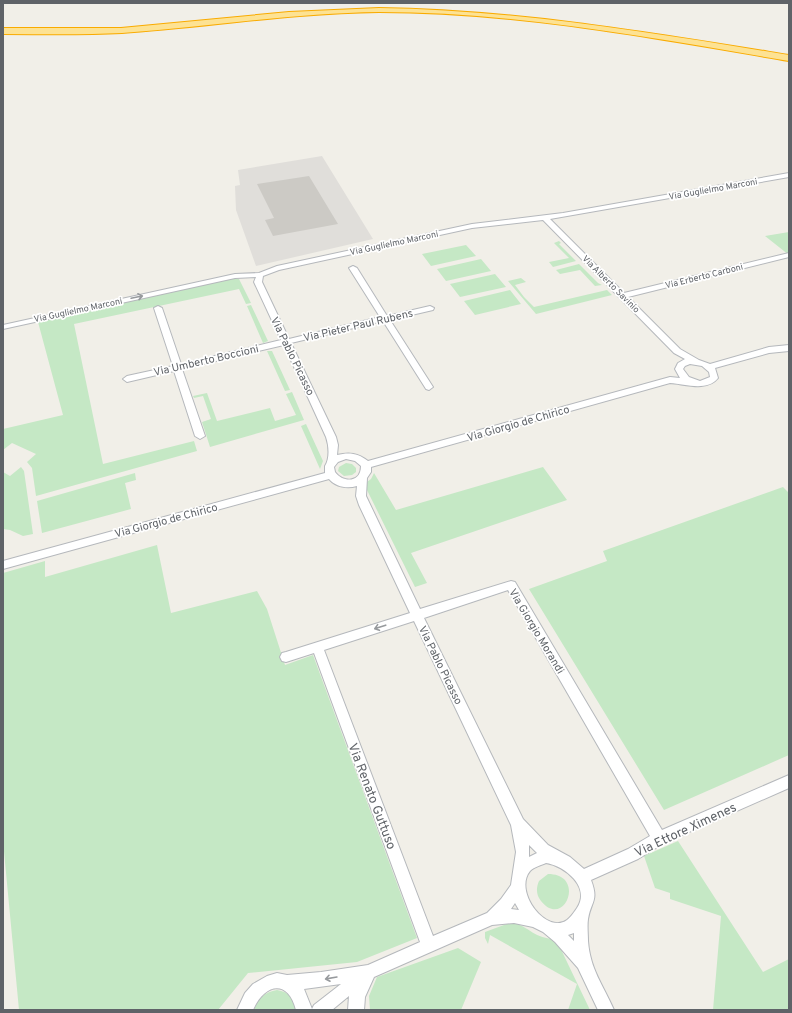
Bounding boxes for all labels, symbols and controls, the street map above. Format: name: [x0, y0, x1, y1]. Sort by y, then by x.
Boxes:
street label: Via Guglielmo Marconi: [668, 176, 758, 203]
street label: Via Guglielmo Marconi: [349, 229, 439, 258]
street label: Via Alberto Savinio: [580, 253, 642, 315]
street label: Via Erberto Carboni: [664, 262, 744, 291]
one-way arrow: [130, 293, 143, 301]
street label: Via Guglielmo Marconi: [33, 296, 123, 325]
street label: Via Pieter Paul Rubens: [302, 307, 414, 345]
street label: Via Pablo Picasso: [267, 315, 317, 398]
street label: Via Umberto Boccioni: [152, 342, 260, 380]
street label: Via Giorgio de Chirico: [465, 403, 571, 445]
street label: Via Giorgio de Chirico: [113, 500, 219, 541]
street label: Via Giorgio Morandi: [505, 586, 567, 677]
one-way arrow: [374, 624, 387, 631]
street label: Via Pablo Picasso: [415, 624, 465, 707]
street label: Via Renato Guttuso: [344, 741, 399, 852]
street label: Via Ettore Ximenes: [632, 800, 739, 861]
one-way arrow: [325, 974, 338, 982]

